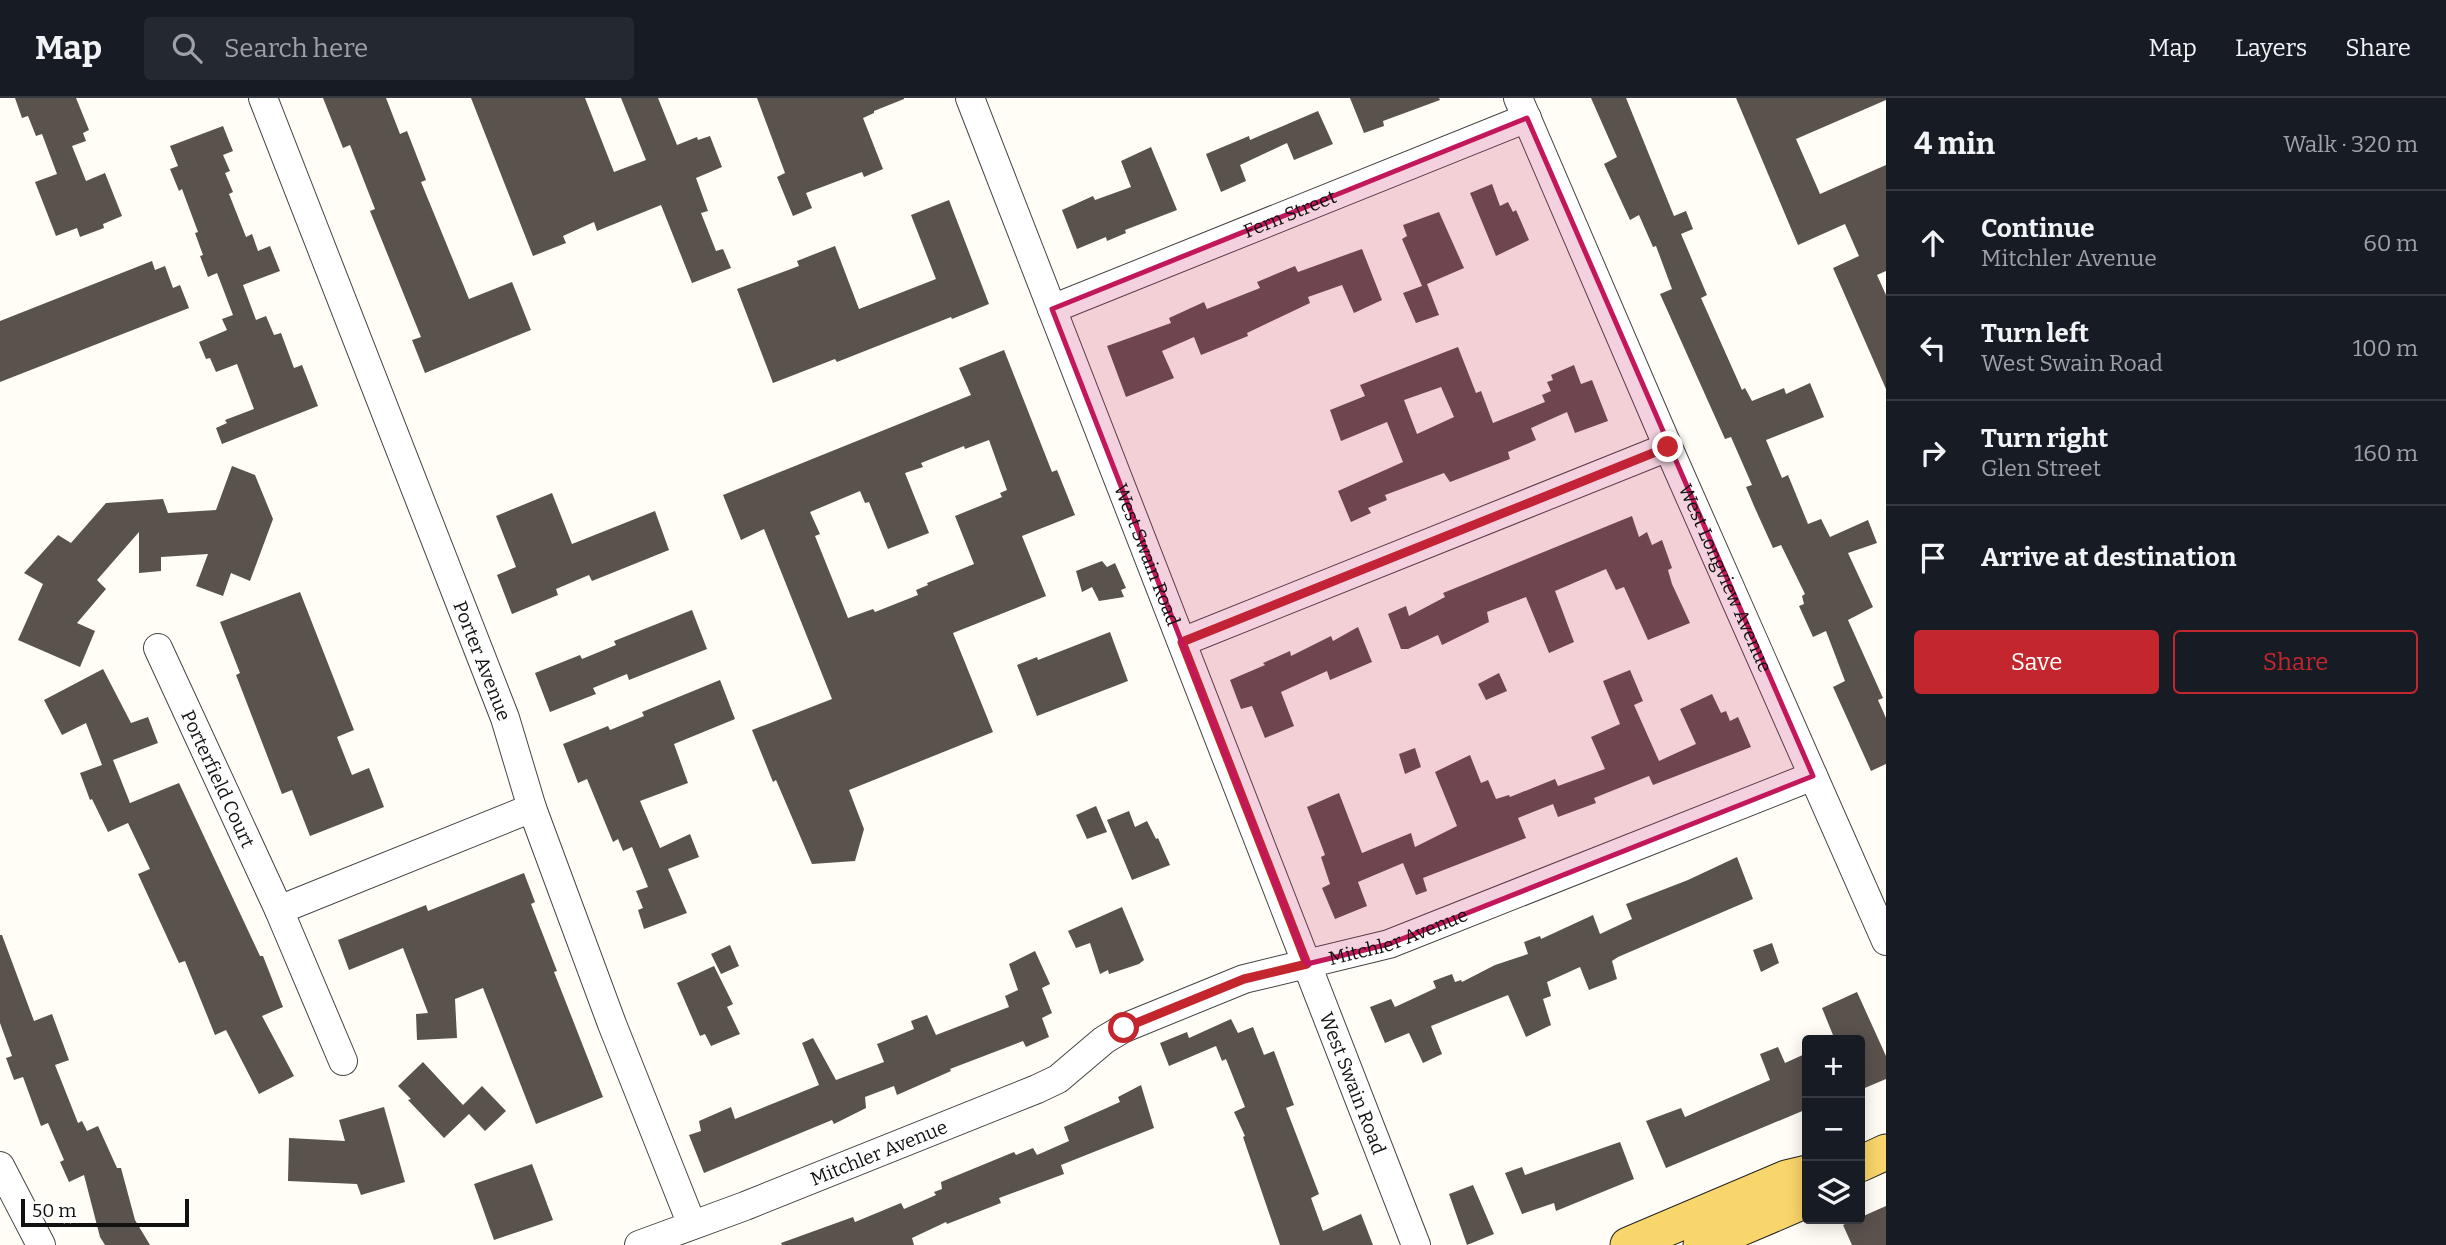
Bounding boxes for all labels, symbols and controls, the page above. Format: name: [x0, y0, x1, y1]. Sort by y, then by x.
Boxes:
search box: [144, 17, 634, 80]
text: Map: [35, 28, 102, 68]
icon: search: [168, 29, 206, 67]
text: Search here: [224, 33, 368, 64]
text: Map: [2149, 34, 2197, 62]
text: Layers: [2235, 34, 2307, 62]
text: Share: [2345, 34, 2411, 62]
text: 4 min: [1914, 126, 1995, 162]
text: Walk · 320 m: [2283, 130, 2418, 158]
street label: Fern Street: [1240, 185, 1340, 243]
text: Continue: [1981, 213, 2095, 244]
icon: ahead: [1914, 224, 1952, 262]
text: 60 m: [2363, 229, 2418, 257]
text: Mitchler Avenue: [1981, 244, 2157, 272]
text: Turn left: [1981, 318, 2089, 349]
icon: left: [1914, 329, 1952, 367]
text: 100 m: [2353, 334, 2418, 362]
text: West Swain Road: [1981, 349, 2163, 377]
text: Turn right: [1981, 423, 2108, 454]
route end: [1652, 431, 1683, 462]
icon: right: [1914, 434, 1952, 472]
text: 160 m: [2354, 439, 2418, 467]
text: Glen Street: [1981, 454, 2101, 482]
street label: West Longview Avenue: [1674, 480, 1777, 676]
street label: West Swain Road: [1109, 481, 1185, 629]
icon: arrive: [1914, 539, 1952, 577]
text: Arrive at destination: [1981, 542, 2236, 573]
street label: Porter Avenue: [448, 598, 516, 724]
button: Save: [1914, 630, 2159, 694]
button: Share: [2173, 630, 2418, 694]
street label: Porterfield Court: [176, 707, 260, 851]
street label: Mitchler Avenue: [1326, 903, 1471, 970]
street label: West Swain Road: [1315, 1009, 1391, 1158]
route start: [1108, 1012, 1139, 1043]
map controls: [1802, 1035, 1865, 1224]
button: +: [1802, 1035, 1865, 1098]
button: −: [1802, 1098, 1865, 1161]
street label: Mitchler Avenue: [807, 1115, 951, 1191]
button: layers: [1802, 1161, 1865, 1224]
scale bar: [21, 1196, 189, 1228]
text: 50 m: [32, 1199, 76, 1222]

